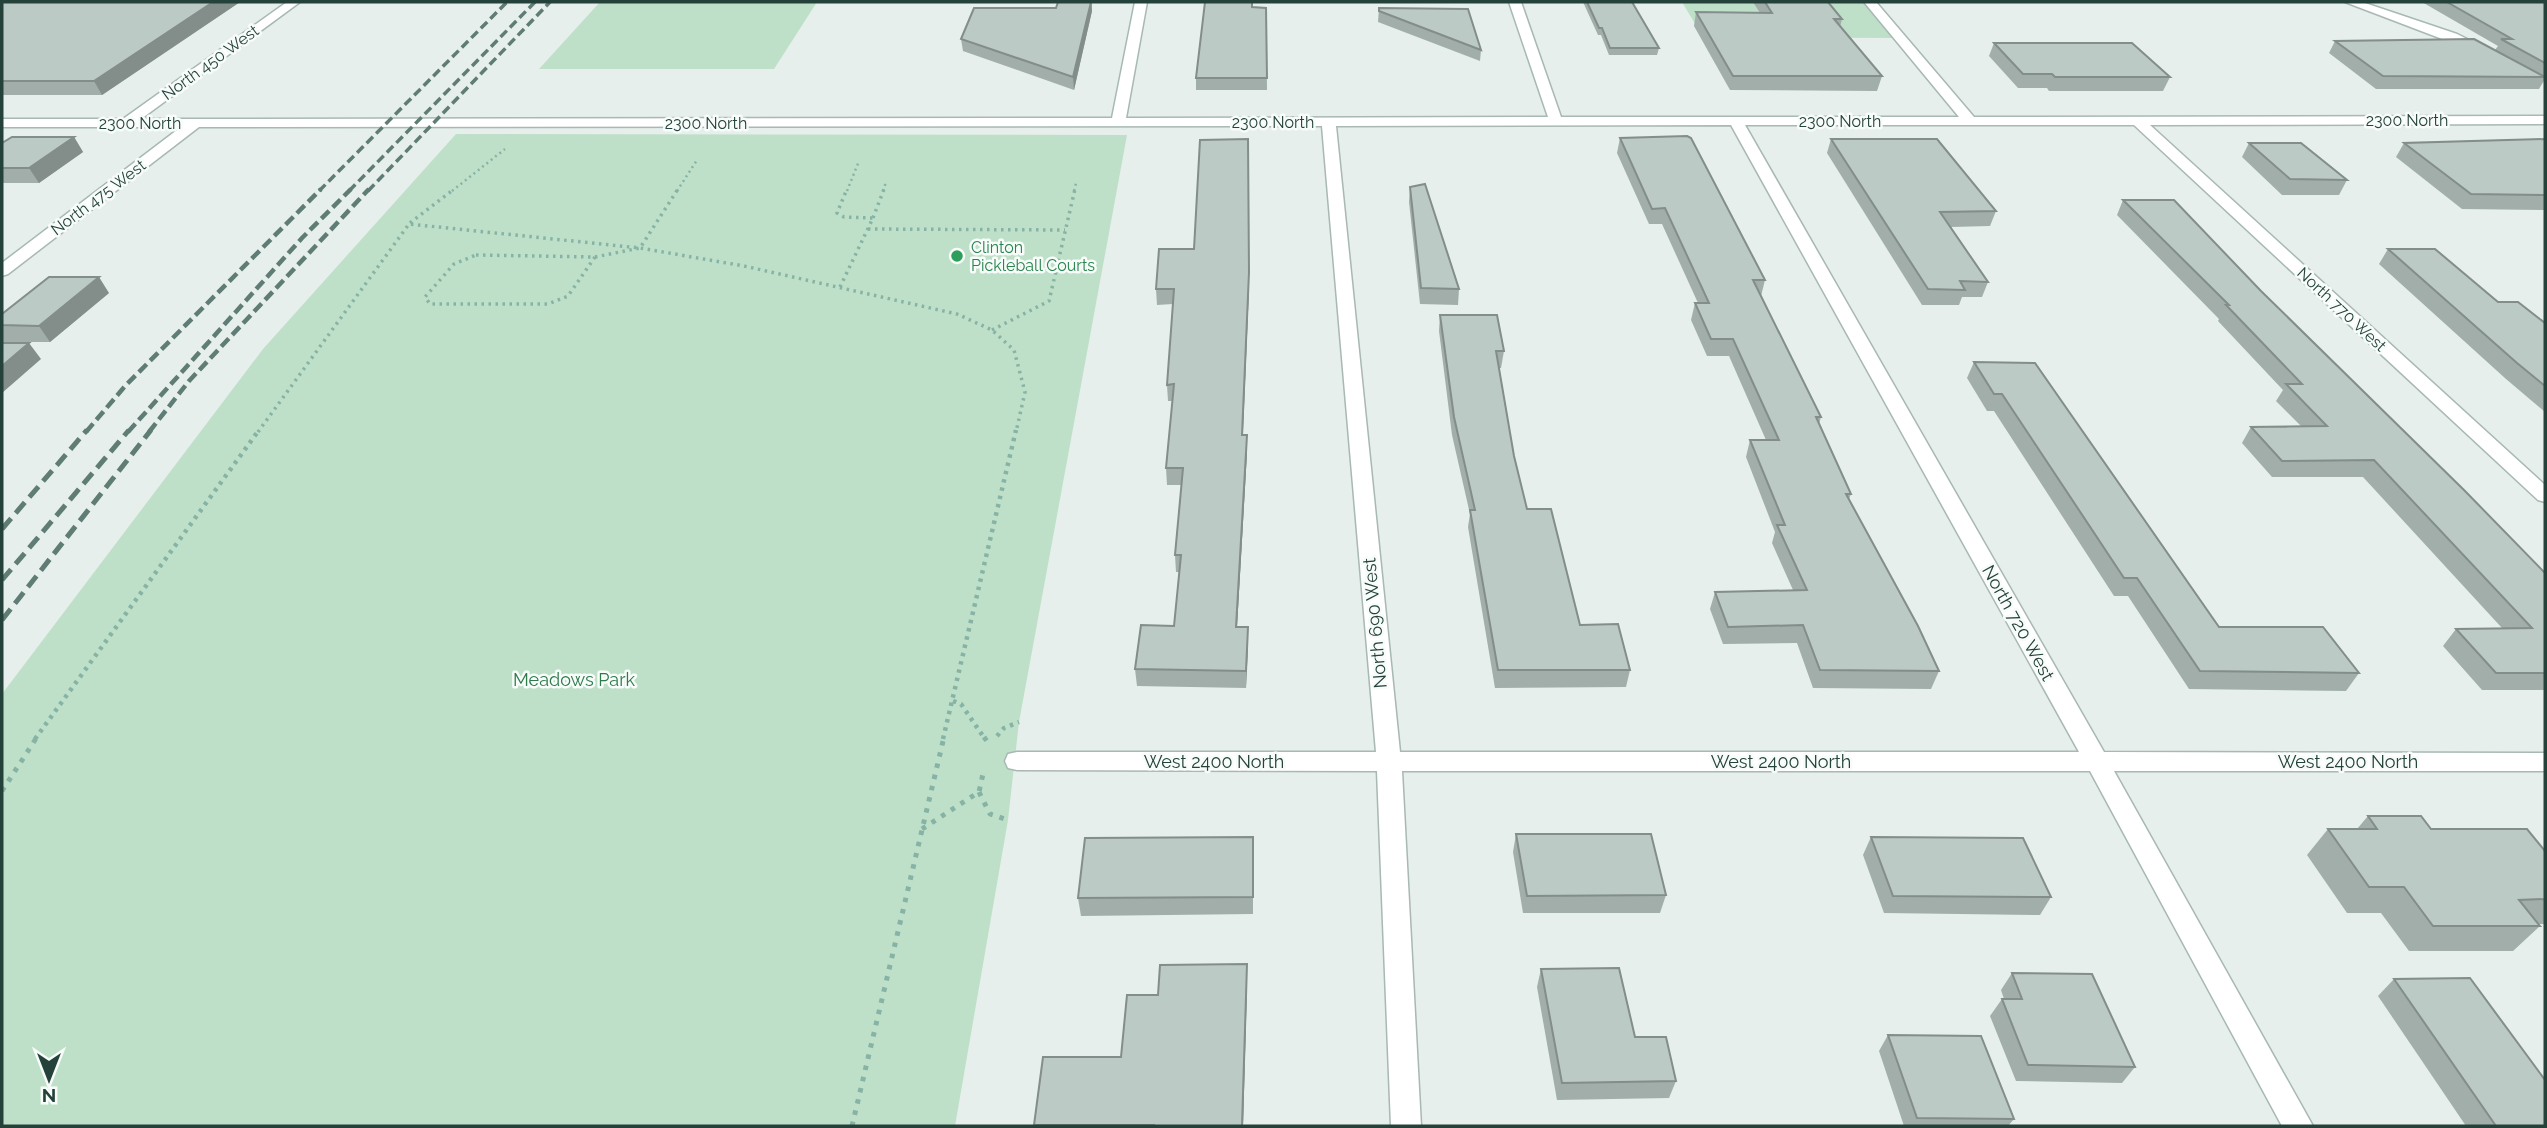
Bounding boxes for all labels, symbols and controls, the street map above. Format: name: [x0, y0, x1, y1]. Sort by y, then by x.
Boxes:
street label: North 450 West: [158, 21, 263, 104]
street label: 2300 North: [2366, 111, 2448, 130]
street label: 2300 North: [1799, 112, 1881, 131]
street label: 2300 North: [1232, 113, 1314, 132]
street label: 2300 North: [99, 114, 181, 133]
street label: 2300 North: [665, 114, 747, 133]
street label: North 475 West: [47, 155, 150, 239]
place label: Clinton Pickleball Courts: [971, 238, 1095, 275]
marker: Clinton Pickleball Courts: [949, 248, 965, 264]
street label: North 770 West: [2293, 263, 2391, 356]
street label: North 690 West: [1358, 557, 1391, 689]
street label: North 720 West: [1978, 561, 2059, 684]
park label: Meadows Park: [513, 669, 635, 690]
street label: West 2400 North: [1144, 751, 1284, 772]
street label: West 2400 North: [1711, 751, 1851, 772]
street label: West 2400 North: [2278, 751, 2418, 772]
north arrow: [14, 1044, 84, 1114]
text: N: [42, 1085, 56, 1107]

